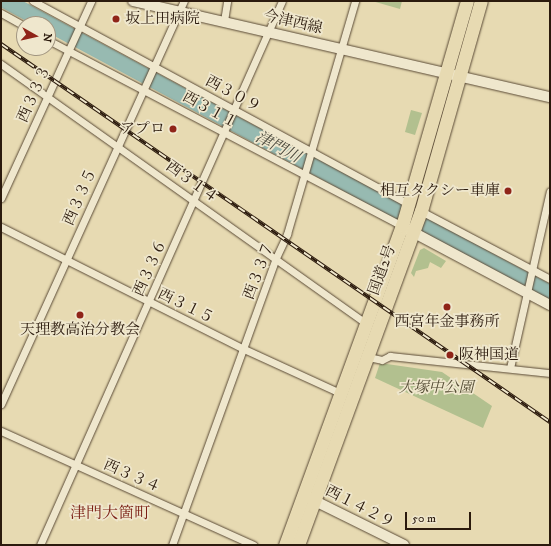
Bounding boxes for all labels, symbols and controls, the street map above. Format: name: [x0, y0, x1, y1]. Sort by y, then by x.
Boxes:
street label: 今津西線: [262, 6, 324, 38]
place label: 坂上田病院: [125, 10, 200, 28]
marker: 坂上田病院: [110, 13, 122, 25]
north arrow: [16, 16, 56, 56]
text: N: [39, 32, 54, 43]
street label: 西３３３: [14, 63, 54, 125]
street label: 西３０９: [202, 72, 264, 116]
street label: 西３１１: [179, 88, 241, 132]
place label: アプロ: [120, 120, 165, 138]
marker: アプロ: [168, 124, 178, 134]
water label: 津門川: [252, 127, 304, 167]
street label: 西３１４: [162, 157, 222, 207]
street label: 西３３５: [60, 166, 100, 228]
place label: 相互タクシー車庫: [380, 182, 500, 200]
marker: 相互タクシー車庫: [503, 186, 513, 196]
street label: 西３３６: [130, 237, 170, 299]
street label: 西３３７: [240, 240, 278, 302]
street label: 国道2号: [365, 242, 399, 298]
street label: 西３１５: [155, 285, 217, 327]
marker: 西宮年金事務所: [442, 302, 452, 312]
marker: 天理教高治分教会: [75, 310, 85, 320]
place label: 西宮年金事務所: [395, 313, 499, 331]
place label: 天理教高治分教会: [20, 321, 140, 339]
place label: 阪神国道: [459, 346, 519, 364]
marker: 阪神国道: [444, 349, 456, 361]
park label: 大塚中公園: [399, 379, 473, 397]
street label: 西３３４: [101, 456, 163, 496]
street label: 西１４２９: [323, 482, 397, 532]
district label: 津門大箇町: [70, 503, 150, 523]
scale bar: [407, 504, 473, 530]
text: 50 m: [412, 511, 436, 526]

